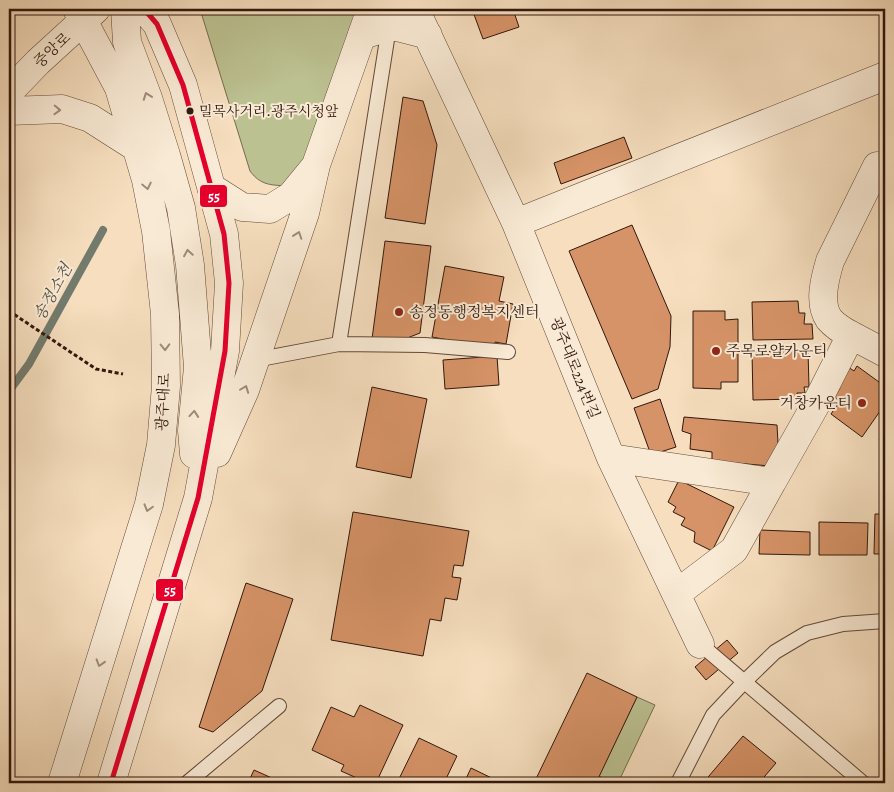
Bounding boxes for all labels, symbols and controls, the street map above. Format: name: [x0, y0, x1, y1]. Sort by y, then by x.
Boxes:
street label: 중앙로: [29, 28, 75, 72]
one-way arrow: [143, 92, 153, 100]
place label: 밀목사거리.광주시청앞: [199, 102, 339, 121]
one-way arrow: [54, 104, 62, 115]
marker: 밀목사거리.광주시청앞: [185, 106, 195, 116]
one-way arrow: [141, 181, 152, 190]
line badge: 55: [199, 184, 228, 208]
text: 55: [208, 187, 220, 206]
one-way arrow: [292, 231, 302, 240]
one-way arrow: [183, 248, 193, 257]
water label: 송정소천: [28, 258, 78, 324]
place label: 송정동행정복지센터: [409, 302, 539, 322]
marker: 송정동행정복지센터: [393, 306, 405, 318]
street label: 광주대로224번길: [545, 314, 605, 422]
place label: 주목로얄카운티: [726, 341, 827, 361]
one-way arrow: [160, 343, 171, 351]
marker: 주목로얄카운티: [710, 345, 722, 357]
street label: 광주대로: [151, 372, 175, 431]
one-way arrow: [239, 385, 249, 394]
place label: 거창카운티: [780, 393, 852, 413]
marker: 거창카운티: [856, 397, 868, 409]
one-way arrow: [188, 410, 199, 418]
one-way arrow: [143, 503, 153, 511]
line badge: 55: [155, 578, 184, 602]
text: 55: [164, 581, 176, 600]
one-way arrow: [95, 658, 105, 667]

